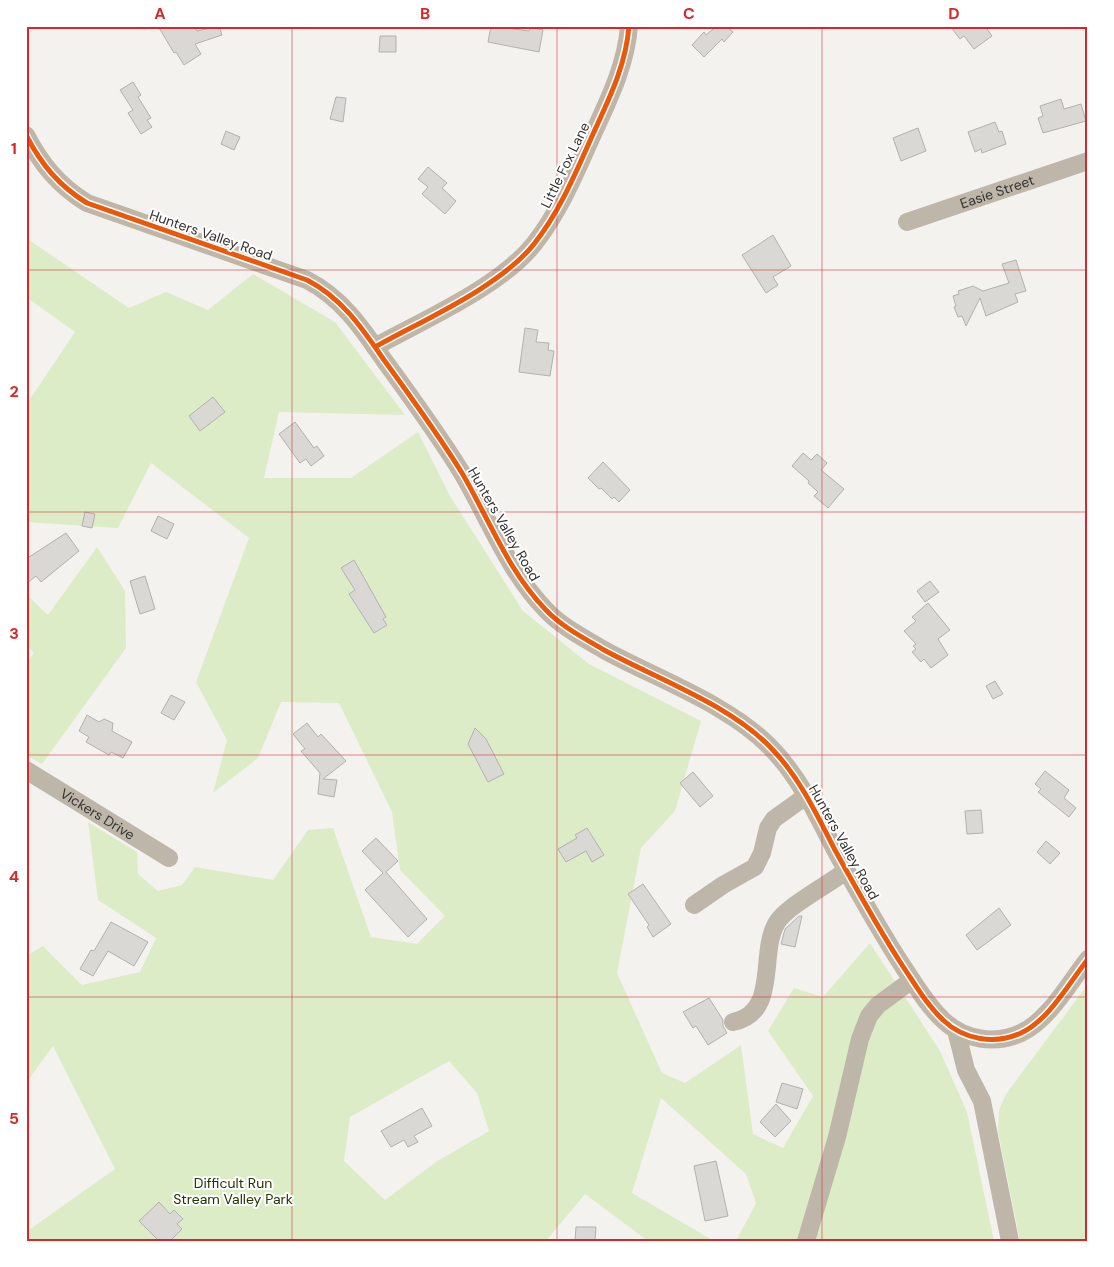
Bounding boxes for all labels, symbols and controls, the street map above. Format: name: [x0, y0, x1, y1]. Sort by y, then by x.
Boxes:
text: A: [154, 3, 166, 24]
text: B: [420, 3, 430, 24]
text: C: [683, 3, 695, 24]
text: D: [948, 3, 960, 24]
street label: Little Fox Lane: [536, 119, 594, 211]
text: 1: [11, 138, 17, 159]
street label: Easie Street: [957, 171, 1037, 213]
street label: Hunters Valley Road: [147, 205, 275, 265]
text: 2: [9, 381, 19, 402]
street label: Hunters Valley Road: [464, 464, 544, 584]
text: 3: [9, 623, 19, 644]
street label: Hunters Valley Road: [805, 781, 883, 903]
street label: Vickers Drive: [57, 784, 138, 844]
text: 4: [9, 866, 19, 887]
text: 5: [9, 1108, 19, 1129]
park label: Difficult Run Stream Valley Park: [173, 1174, 293, 1208]

